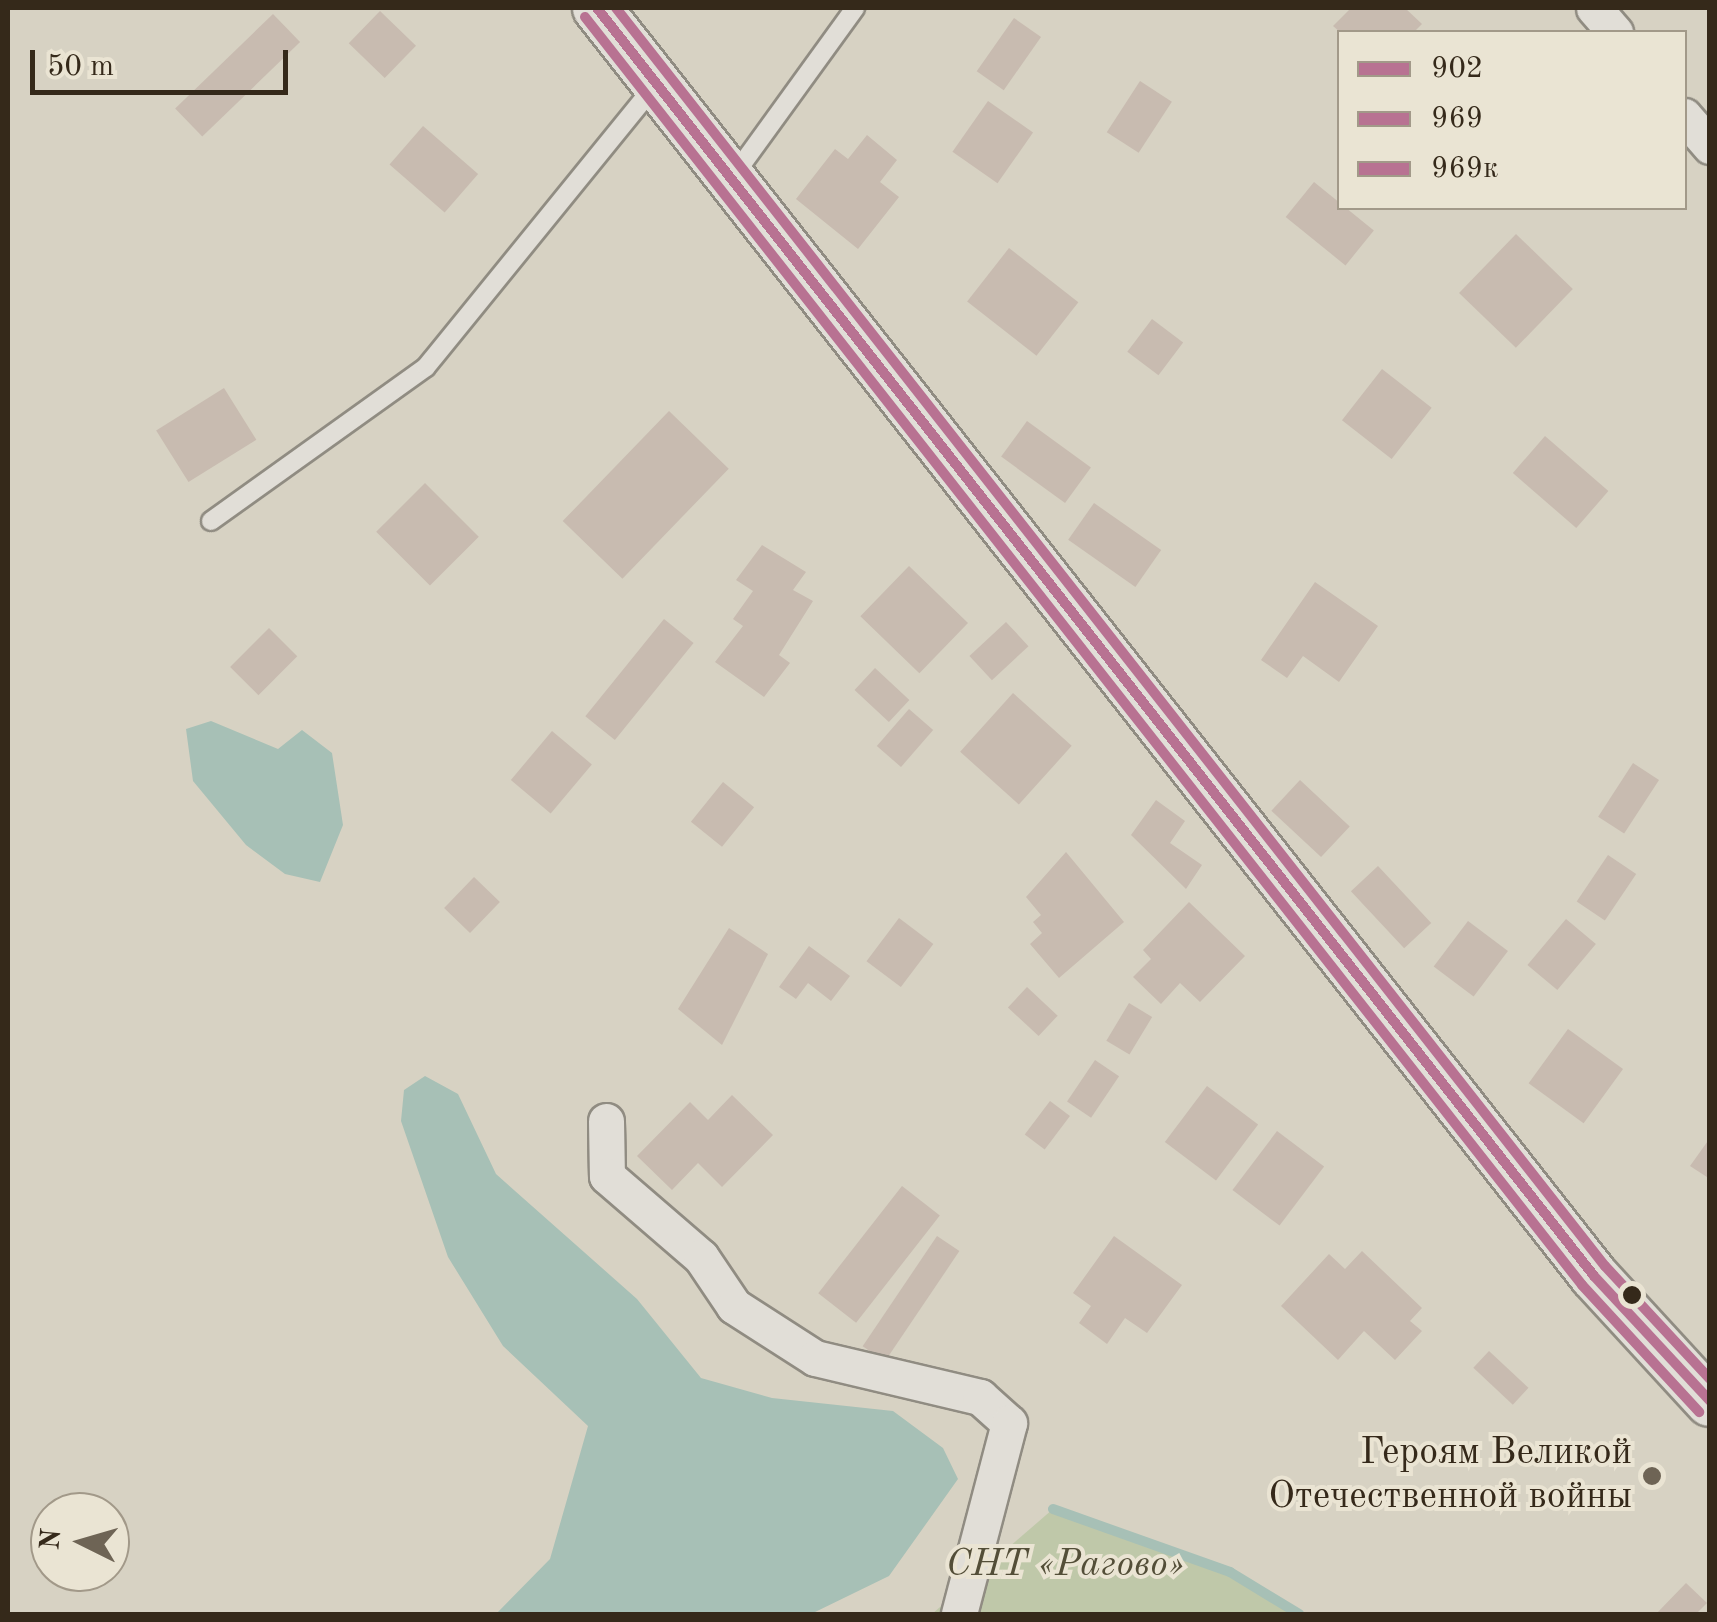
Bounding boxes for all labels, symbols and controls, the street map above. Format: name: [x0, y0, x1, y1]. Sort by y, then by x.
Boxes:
scale bar: [35, 30, 292, 92]
legend: [1337, 30, 1687, 210]
text: 50 m: [47, 52, 114, 82]
text: 902: [1431, 54, 1483, 84]
text: 969: [1431, 104, 1483, 134]
text: 969к: [1431, 154, 1498, 184]
unlabelled marker: [1622, 1285, 1642, 1305]
place label: Героям Великой Отечественной войны: [1268, 1431, 1632, 1520]
marker: Героям Великой Отечественной войны: [1641, 1465, 1663, 1487]
north arrow: [30, 1492, 130, 1592]
text: N: [37, 1528, 67, 1551]
park label: СНТ «Рагово»: [946, 1543, 1184, 1589]

